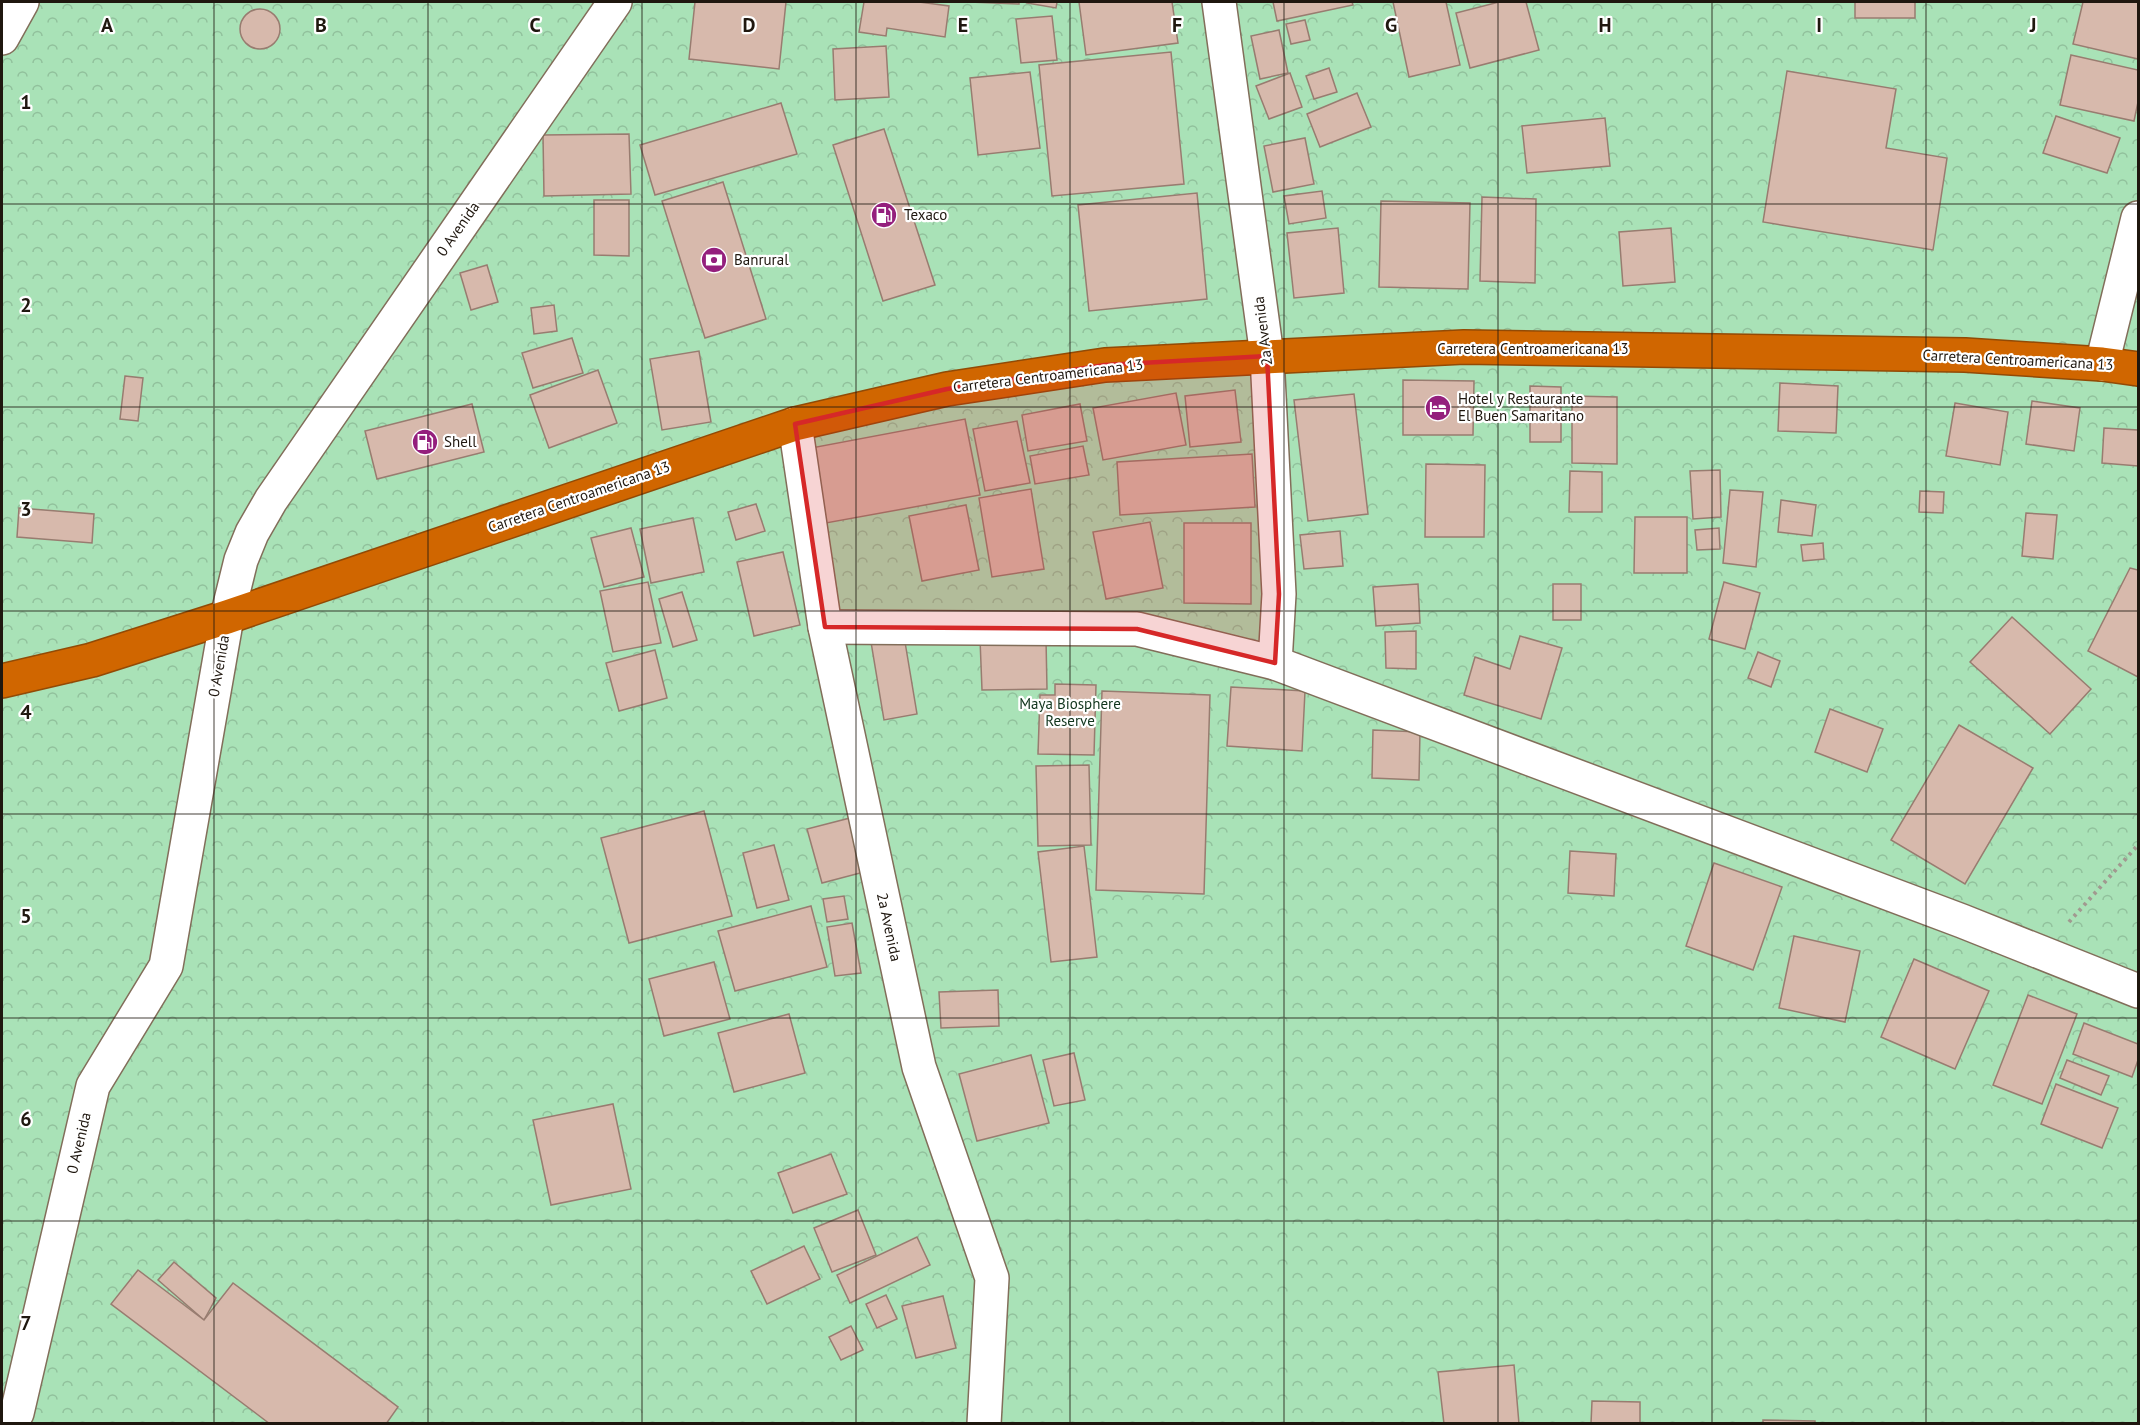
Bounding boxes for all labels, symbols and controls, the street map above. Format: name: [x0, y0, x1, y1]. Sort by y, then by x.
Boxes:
text: A: [101, 12, 114, 38]
text: B: [315, 12, 327, 38]
text: C: [529, 12, 541, 38]
text: D: [743, 12, 756, 38]
text: E: [958, 12, 968, 38]
text: F: [1172, 12, 1182, 38]
text: G: [1385, 12, 1397, 38]
text: H: [1598, 12, 1612, 38]
text: I: [1816, 12, 1822, 38]
text: J: [2029, 12, 2036, 38]
text: 1: [20, 89, 32, 115]
street label: 0 Avenida: [432, 198, 483, 260]
fuel station icon: Texaco: [869, 200, 899, 230]
place label: Texaco: [904, 205, 947, 224]
bank icon: Banrural: [699, 245, 729, 275]
place label: Banrural: [734, 250, 789, 269]
text: 2: [20, 292, 32, 318]
street label: 2a Avenida: [1249, 295, 1276, 367]
street label: Carretera Centroamericana 13: [1437, 339, 1629, 358]
street label: Carretera Centroamericana 13: [1922, 345, 2114, 374]
street label: Carretera Centroamericana 13: [952, 354, 1144, 397]
place label: Hotel y Restaurante El Buen Samaritano: [1458, 389, 1584, 425]
hotel icon: Hotel y Restaurante El Buen Samaritano: [1423, 393, 1453, 423]
fuel station icon: Shell: [410, 427, 440, 457]
place label: Shell: [444, 432, 477, 451]
street label: Carretera Centroamericana 13: [485, 456, 672, 537]
text: 3: [20, 496, 32, 522]
street label: 0 Avenida: [204, 634, 233, 698]
park label: Maya Biosphere Reserve: [1019, 694, 1121, 730]
text: 4: [20, 699, 32, 725]
street label: 2a Avenida: [873, 891, 906, 963]
text: 5: [20, 903, 32, 929]
text: 6: [20, 1106, 32, 1132]
street label: 0 Avenida: [62, 1110, 95, 1175]
text: 7: [20, 1310, 32, 1336]

